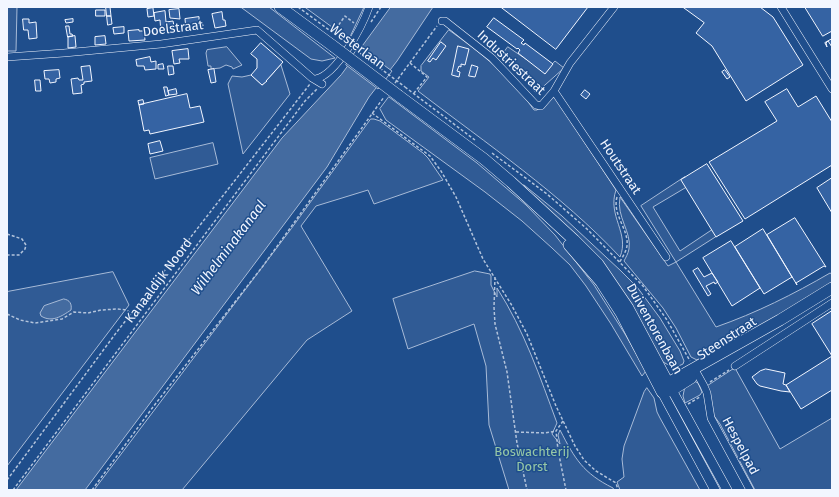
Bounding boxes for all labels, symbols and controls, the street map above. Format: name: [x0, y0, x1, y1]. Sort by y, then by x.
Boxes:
street label: Doelstraat: [142, 18, 204, 40]
street label: Westerlaan: [326, 21, 388, 73]
street label: Industriestraat: [474, 27, 548, 99]
street label: Houtstraat: [596, 137, 644, 197]
water label: Wilhelminakanaal: [188, 197, 270, 299]
street label: Kanaaldijk Noord: [122, 236, 196, 326]
street label: Duiventorenbaan: [623, 281, 685, 377]
street label: Steenstraat: [694, 314, 760, 364]
street label: Hespelpad: [718, 415, 762, 477]
park label: Boswachterij Dorst: [494, 444, 570, 475]

